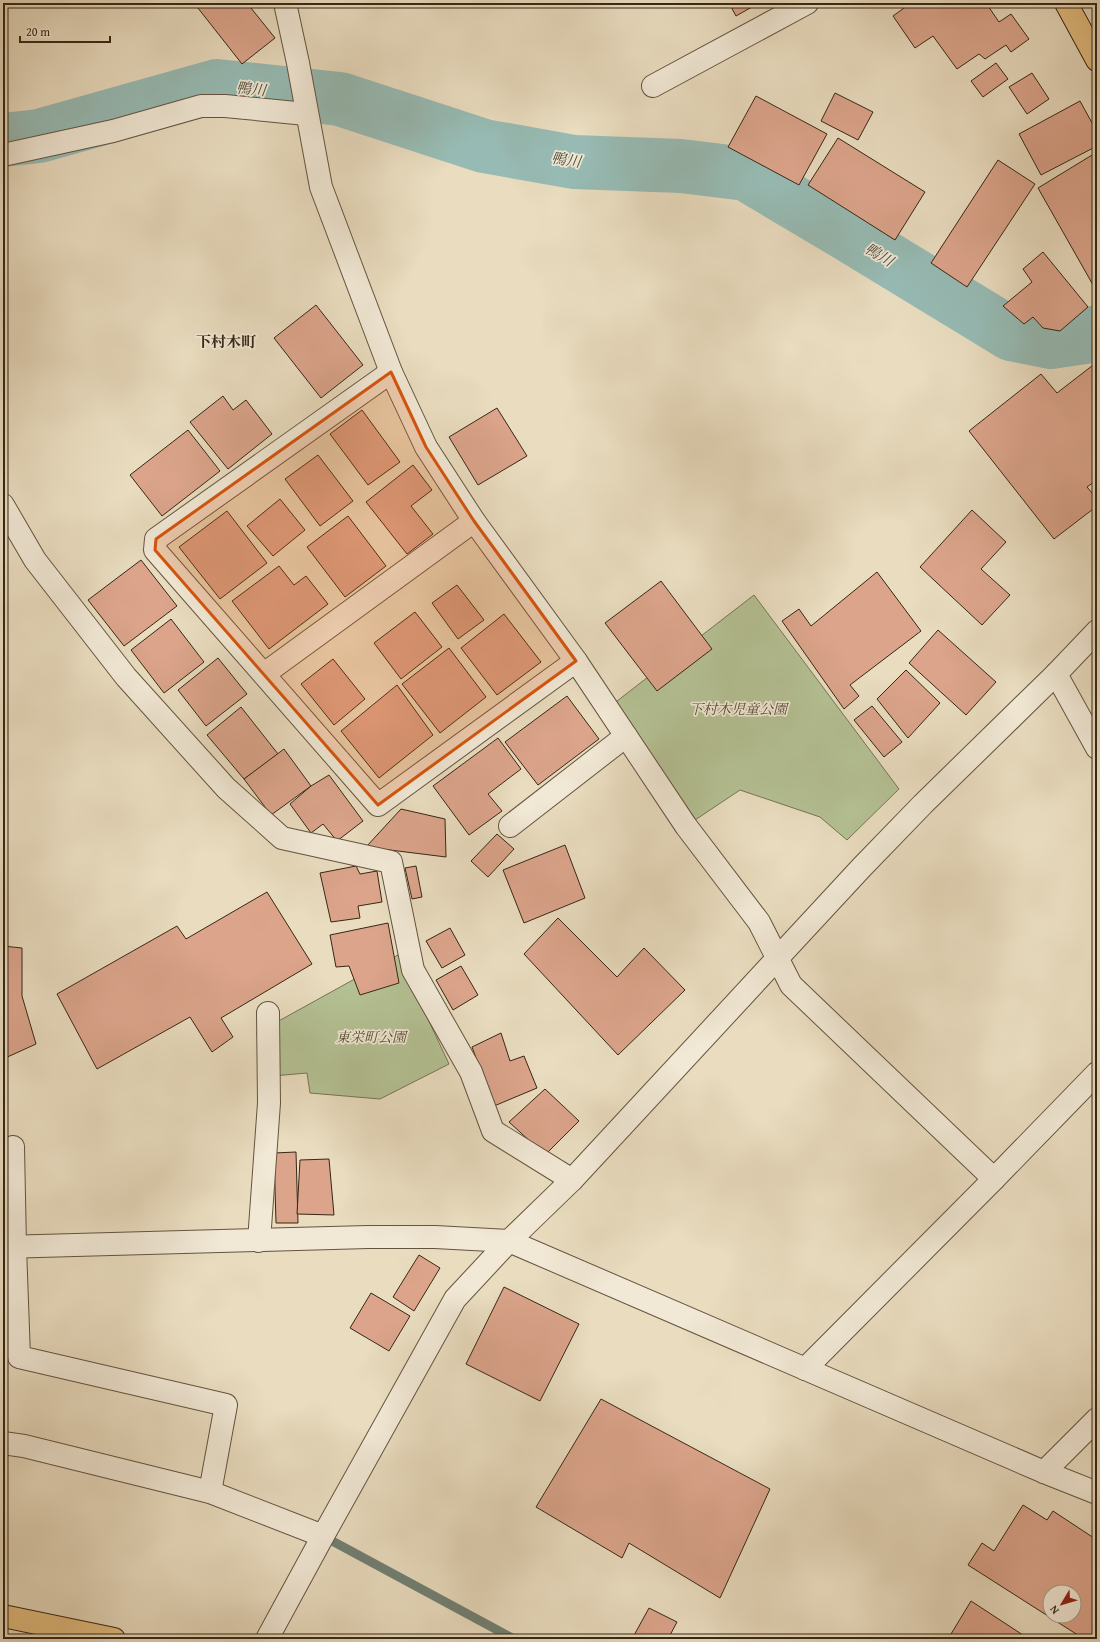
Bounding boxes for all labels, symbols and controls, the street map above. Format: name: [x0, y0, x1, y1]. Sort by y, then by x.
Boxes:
scale bar: [20, 18, 110, 44]
text: 20 m: [26, 23, 50, 40]
water label: 鴨川: [235, 76, 269, 101]
water label: 鴨川: [550, 147, 584, 172]
water label: 鴨川: [861, 238, 899, 272]
district label: 下村木町: [196, 331, 256, 352]
park label: 下村木児童公園: [689, 699, 789, 719]
park label: 東栄町公園: [336, 1027, 408, 1047]
north arrow: [1042, 1584, 1082, 1624]
text: N: [1045, 1602, 1063, 1618]

